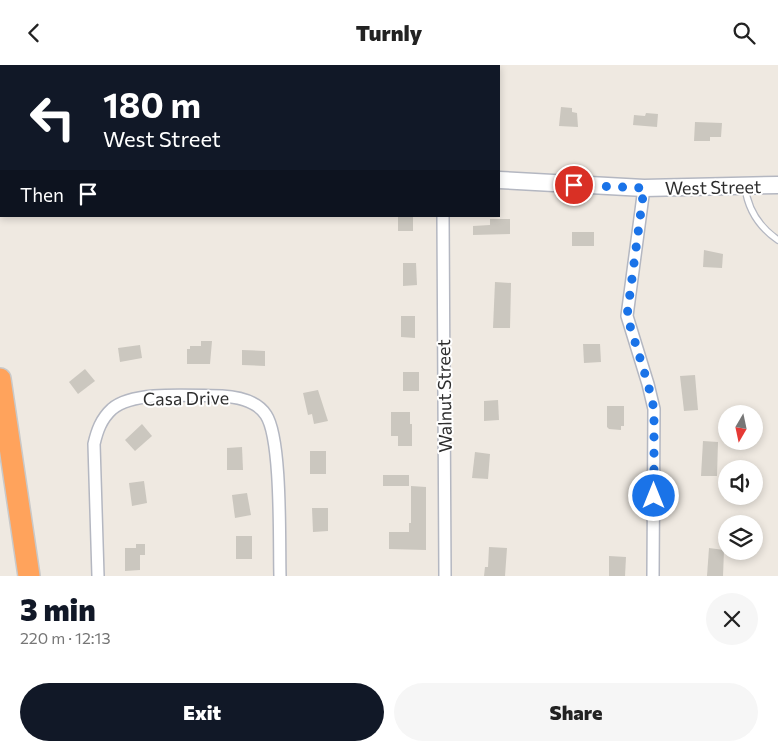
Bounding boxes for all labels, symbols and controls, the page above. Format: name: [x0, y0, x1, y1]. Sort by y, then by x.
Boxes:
icon: back: [20, 19, 48, 47]
text: Turnly: [356, 19, 422, 46]
icon: search: [730, 19, 758, 47]
text: 180 m: [103, 82, 201, 125]
icon: left: [20, 85, 85, 150]
text: West Street: [103, 125, 221, 152]
pin: [553, 164, 595, 206]
icon: arrive: [560, 171, 588, 199]
street label: West Street: [665, 175, 761, 199]
icon: arrive: [74, 180, 102, 208]
text: Then: [20, 183, 64, 206]
street label: Walnut Street: [432, 339, 456, 453]
street label: Casa Drive: [143, 386, 229, 410]
north arrow: [718, 405, 762, 450]
map controls: [718, 405, 763, 560]
button: sound: [718, 460, 763, 505]
position arrow: [627, 469, 679, 521]
button: layers: [718, 515, 763, 560]
text: 3 min: [20, 590, 96, 627]
button: close: [706, 593, 758, 645]
text: 220 m · 12:13: [20, 628, 111, 647]
button: Exit: [20, 683, 384, 741]
button: Share: [394, 683, 758, 741]

